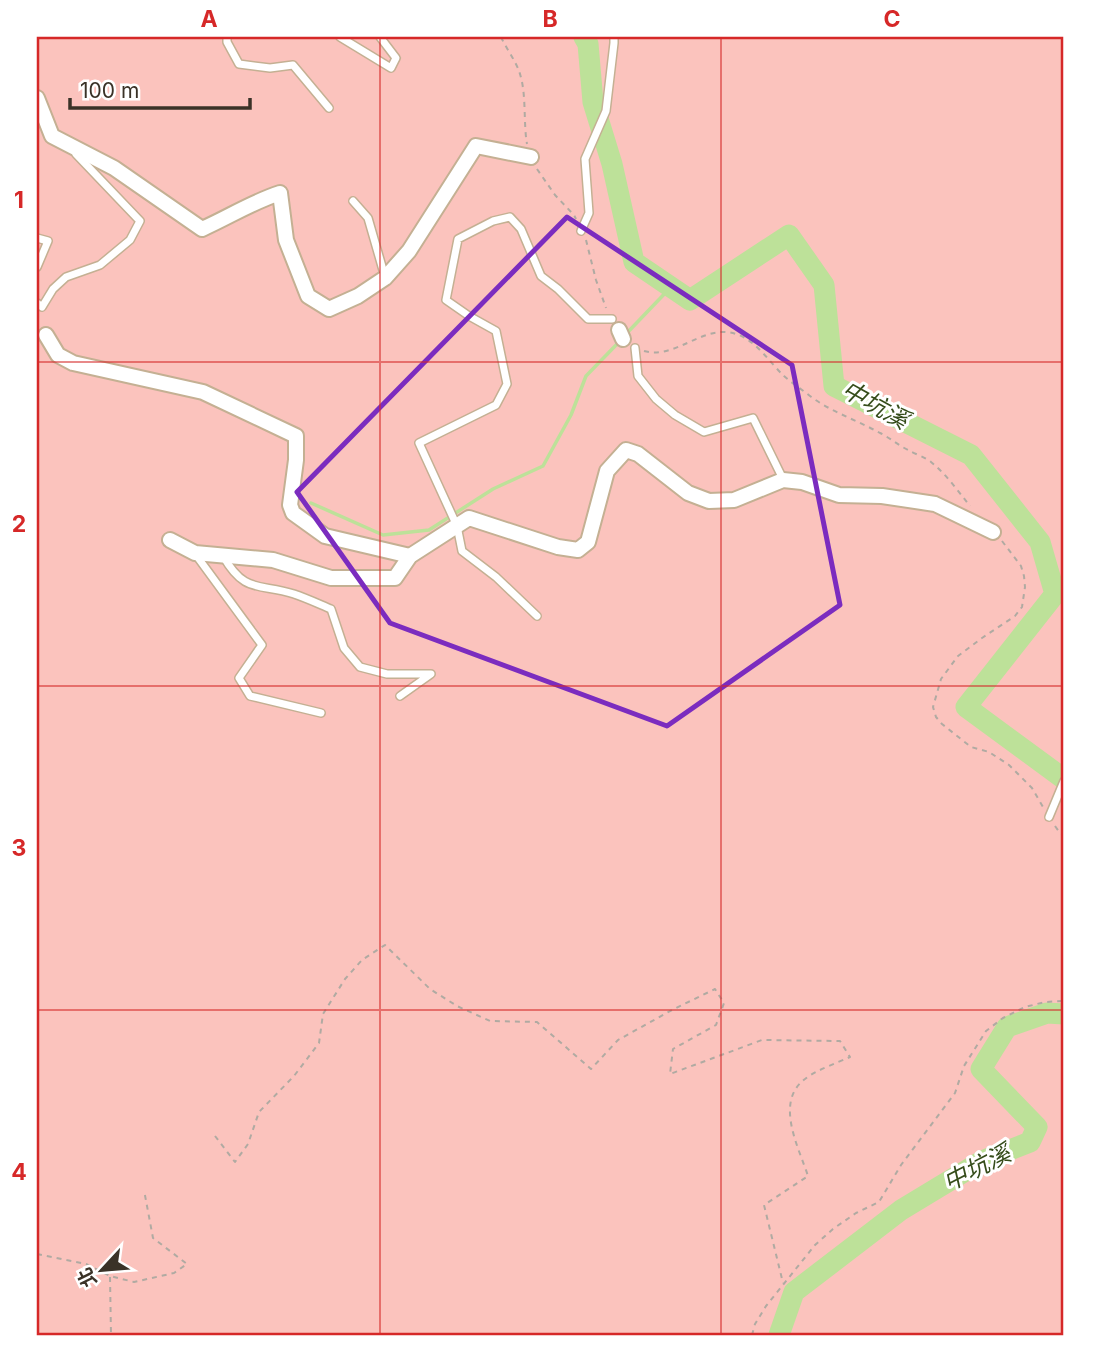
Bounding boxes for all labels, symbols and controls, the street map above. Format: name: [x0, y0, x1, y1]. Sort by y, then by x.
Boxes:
text: A: [200, 5, 218, 33]
text: B: [542, 5, 558, 33]
text: C: [883, 5, 901, 33]
scale bar: [70, 66, 250, 110]
text: 100 m: [80, 78, 139, 103]
text: 1: [14, 186, 24, 214]
water label: 中坑溪: [837, 374, 916, 436]
text: 2: [12, 510, 26, 538]
text: 3: [12, 834, 26, 862]
water label: 中坑溪: [938, 1137, 1018, 1197]
text: 4: [11, 1158, 27, 1186]
north arrow: [66, 1236, 136, 1306]
text: 北: [73, 1264, 102, 1291]

